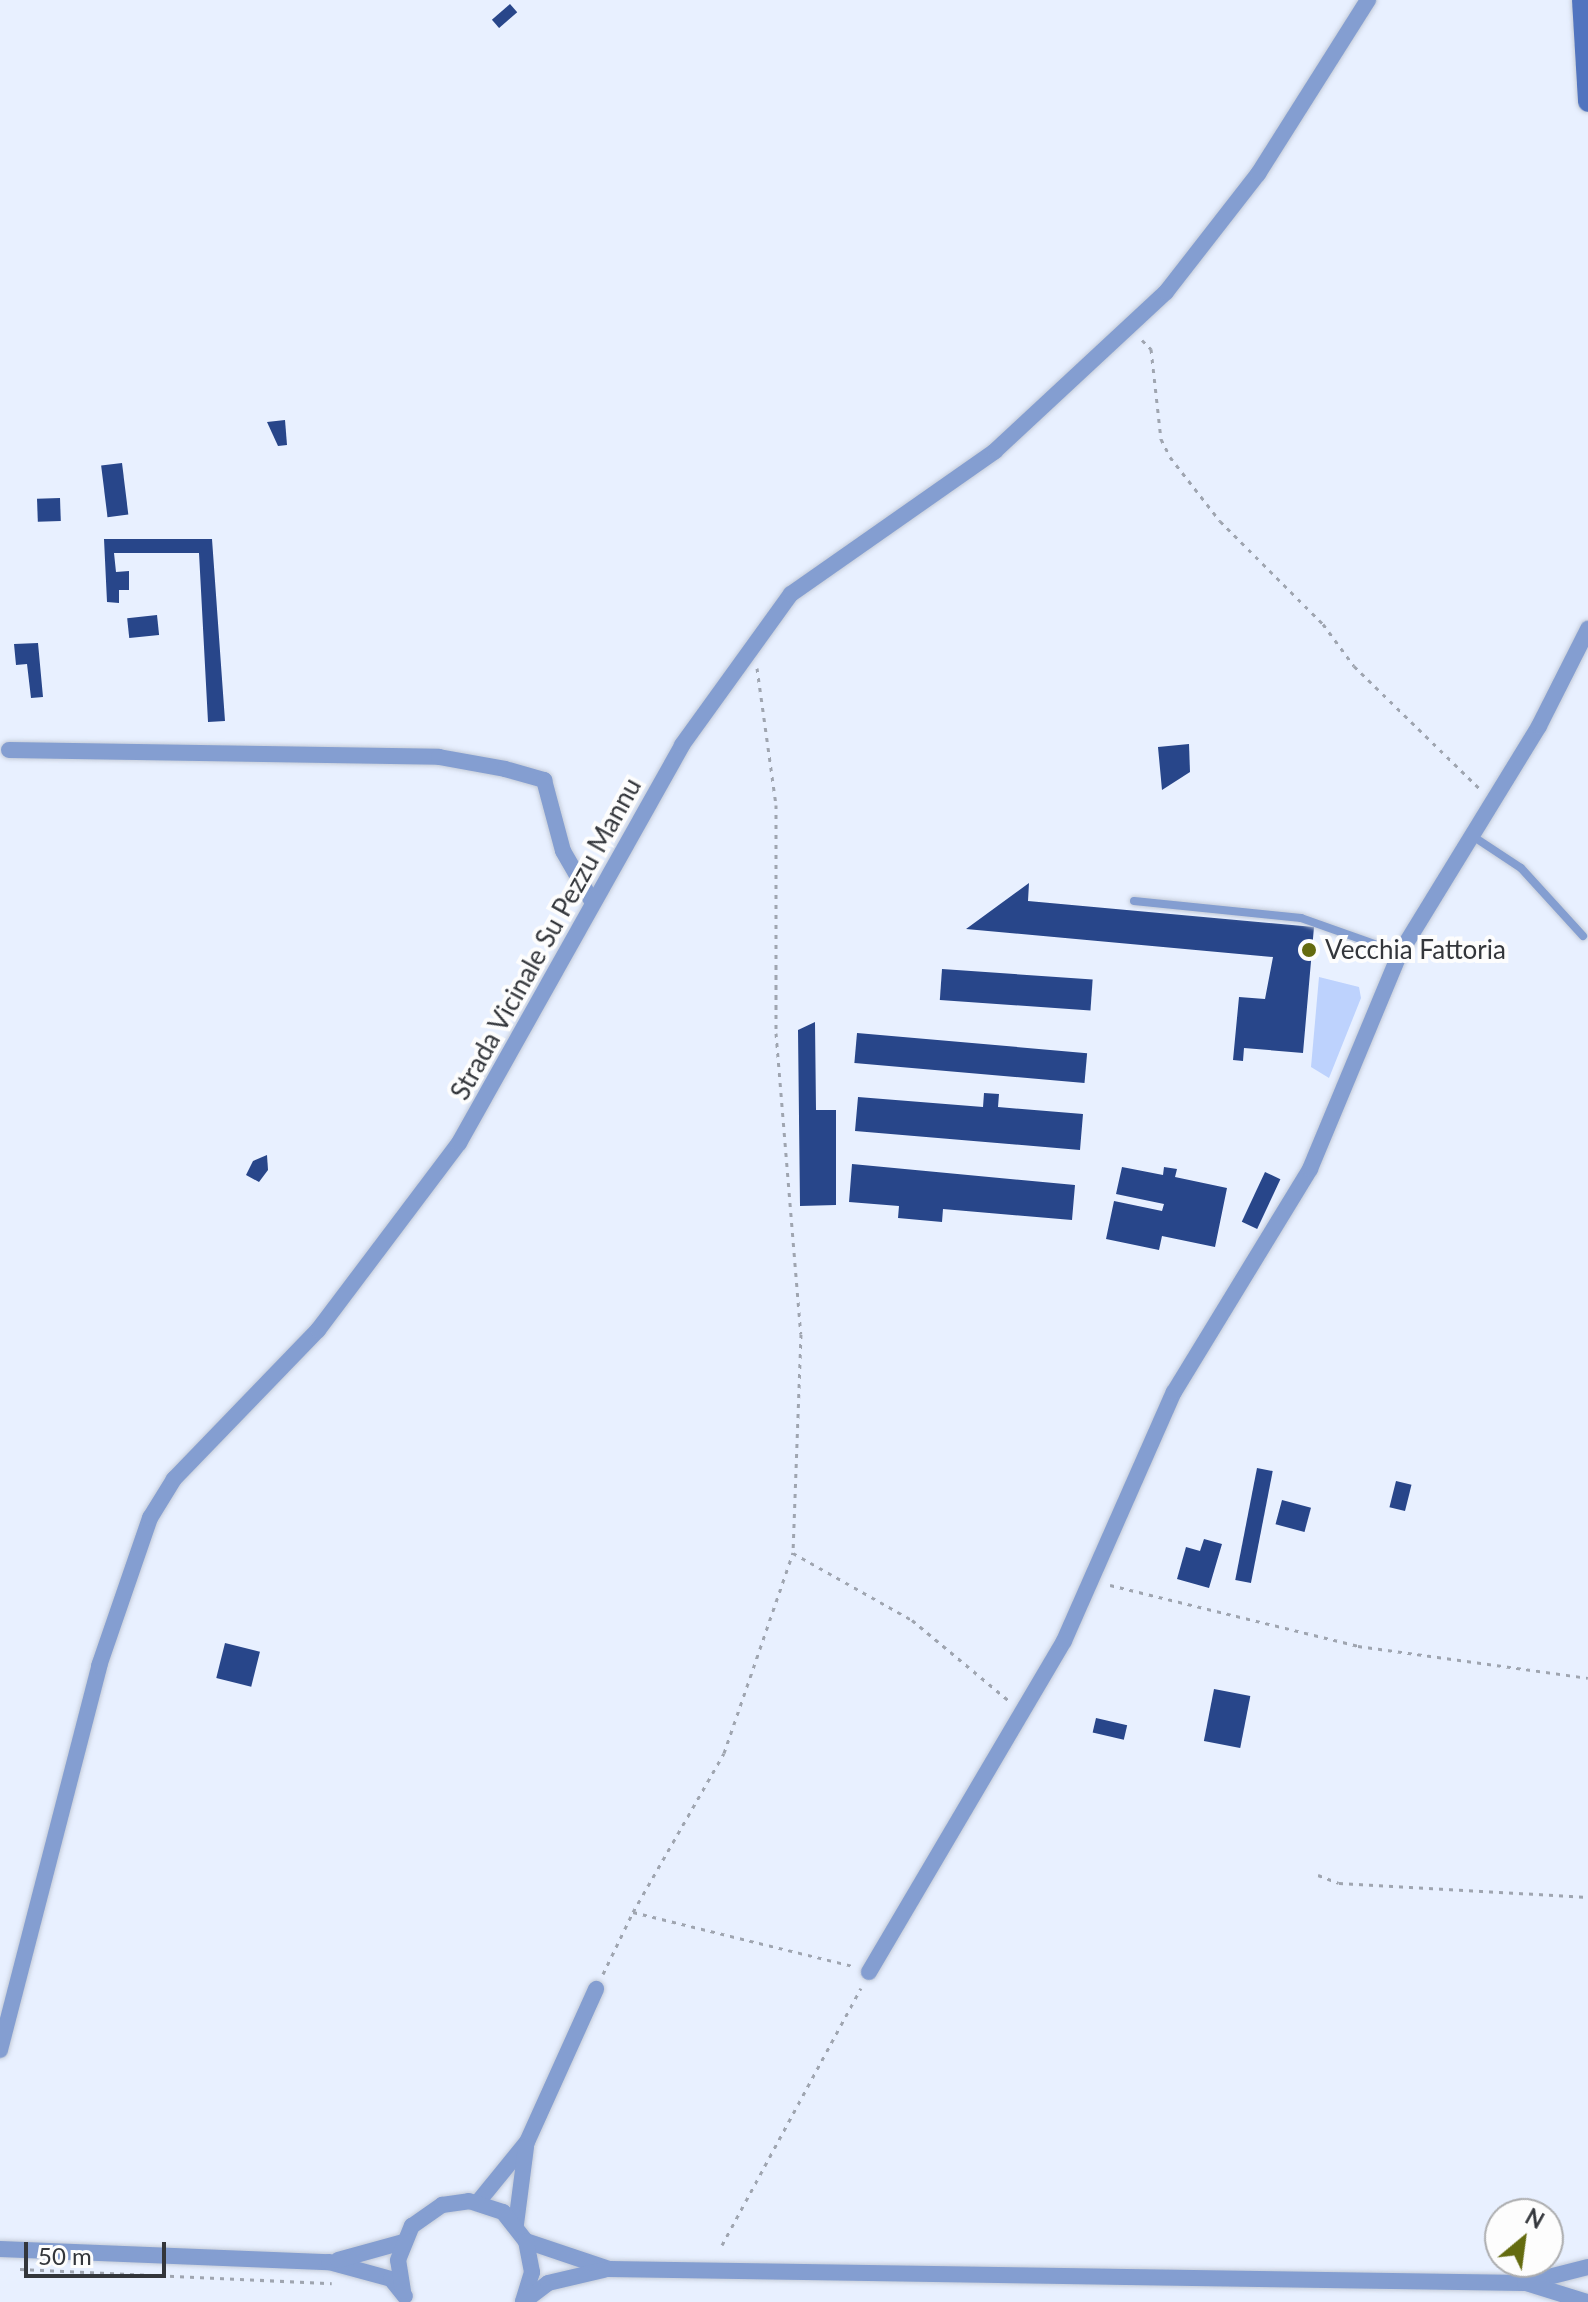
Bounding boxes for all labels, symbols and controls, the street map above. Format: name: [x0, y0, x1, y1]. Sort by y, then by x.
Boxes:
street label: Strada Vicinale Su Pezzu Mannu: [444, 772, 648, 1106]
place label: Vecchia Fattoria: [1325, 934, 1506, 966]
marker: Vecchia Fattoria: [1300, 941, 1318, 959]
north arrow: [1484, 2198, 1564, 2278]
text: N: [1521, 2202, 1549, 2234]
scale bar: [28, 2226, 170, 2276]
text: 50 m: [38, 2241, 92, 2270]

